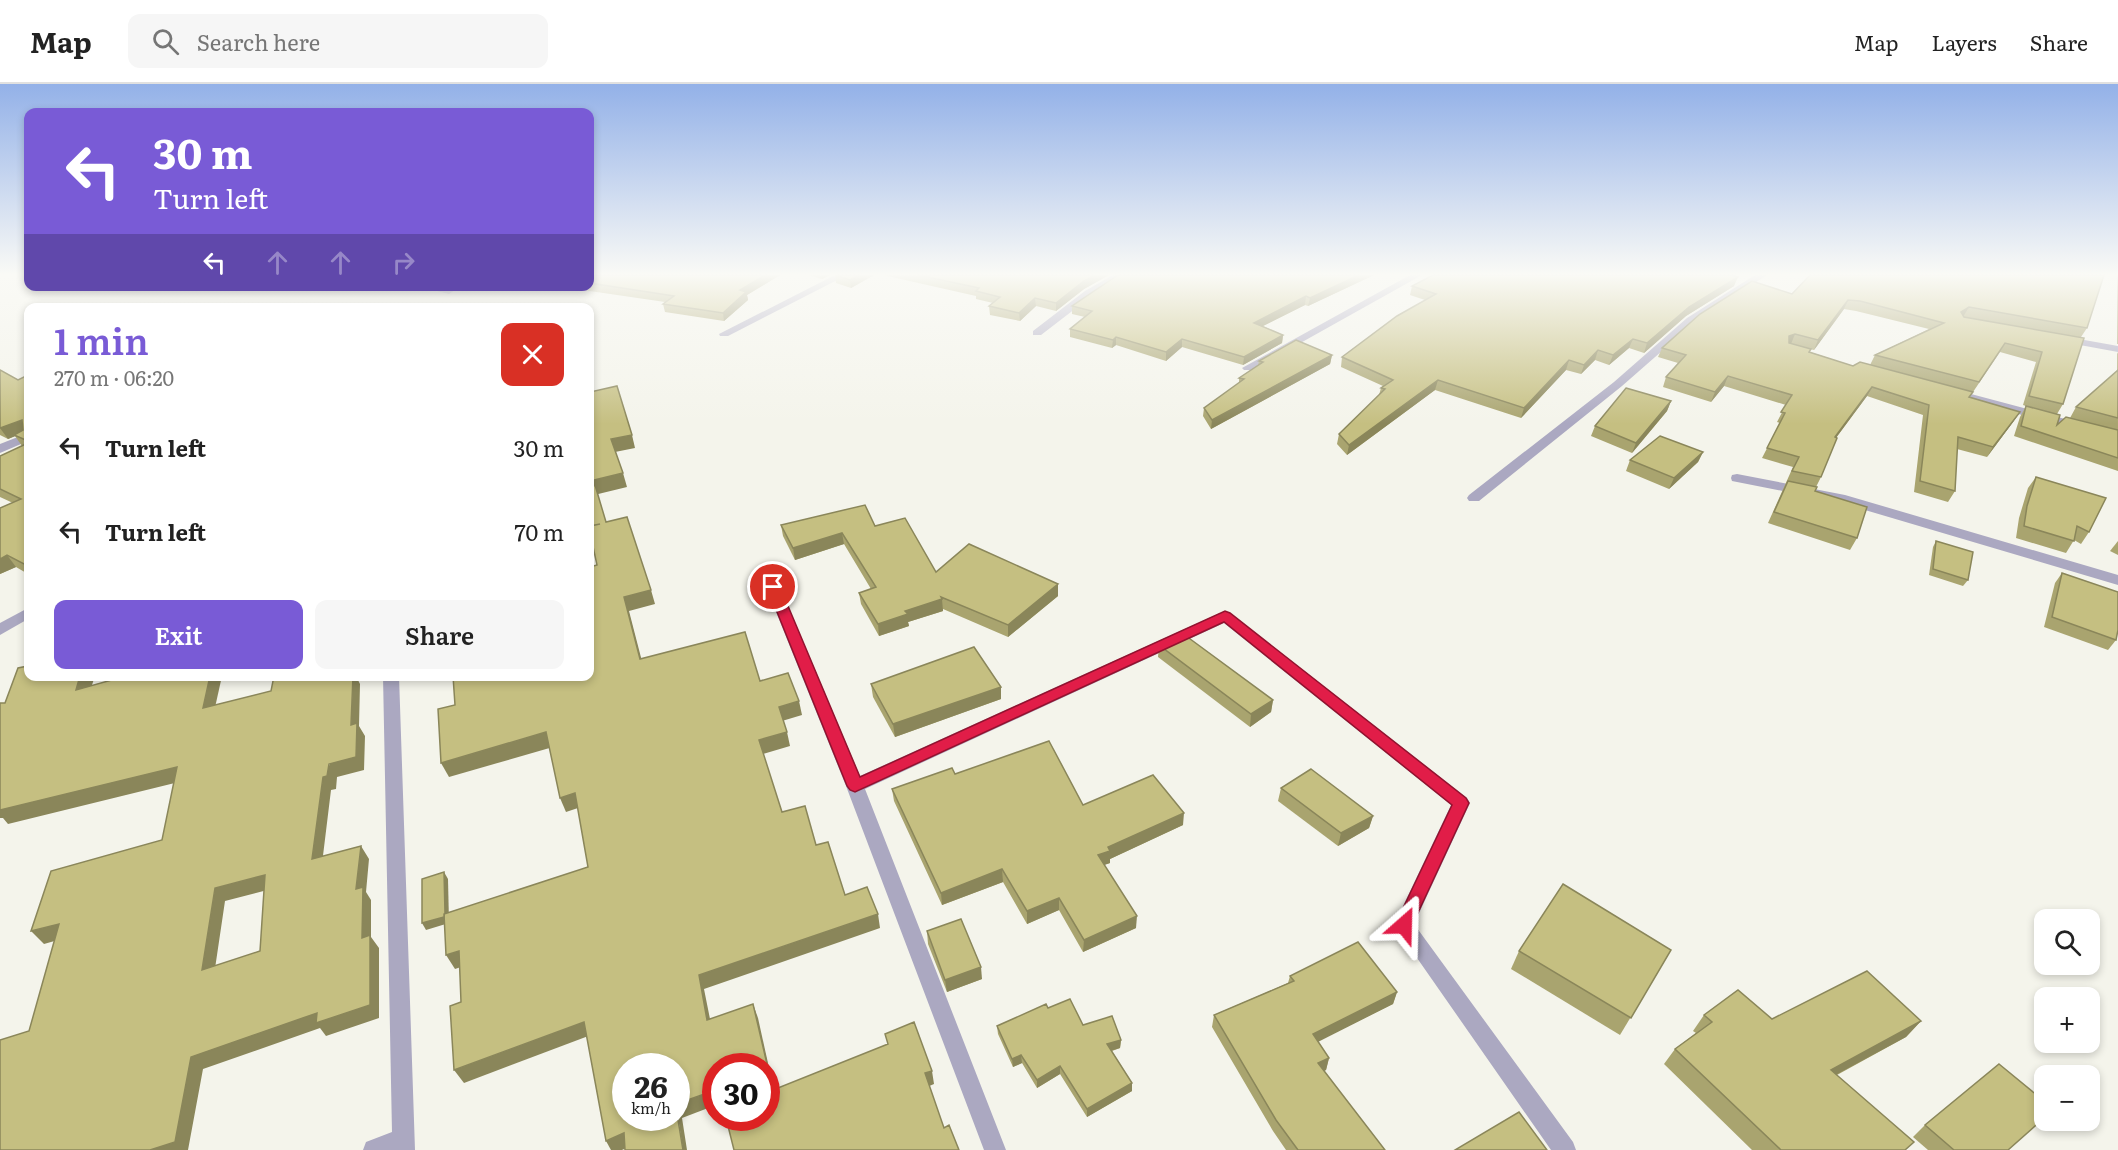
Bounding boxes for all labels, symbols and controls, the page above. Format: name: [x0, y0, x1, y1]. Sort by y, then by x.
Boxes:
search box: [128, 14, 548, 68]
text: Map: [30, 20, 92, 62]
icon: search: [149, 25, 182, 58]
text: Search here: [197, 25, 320, 58]
text: Map: [1854, 26, 1899, 57]
text: Layers: [1932, 26, 1997, 57]
text: Share: [2030, 26, 2088, 57]
text: 30 m: [153, 120, 253, 182]
icon: left: [54, 132, 132, 210]
text: Turn left: [153, 177, 268, 217]
icon: left: [198, 246, 231, 279]
icon: ahead: [261, 246, 294, 279]
icon: ahead: [324, 246, 357, 279]
icon: right: [387, 246, 420, 279]
text: 1 min: [54, 313, 149, 366]
button: close: [501, 323, 564, 386]
text: 270 m · 06:20: [54, 362, 174, 392]
icon: left: [54, 431, 87, 464]
text: Turn left: [105, 431, 206, 464]
text: 30 m: [514, 431, 564, 464]
icon: left: [54, 515, 87, 548]
text: Turn left: [105, 515, 206, 548]
text: 70 m: [514, 515, 564, 548]
pin: [747, 561, 798, 612]
icon: arrive: [756, 570, 789, 603]
button: Exit: [54, 600, 303, 669]
button: Share: [315, 600, 564, 669]
position arrow: [1372, 893, 1436, 957]
map controls: [2034, 909, 2100, 1131]
button: search: [2034, 909, 2100, 975]
button: +: [2034, 987, 2100, 1053]
speed limit sign: 30: [702, 1053, 780, 1131]
text: 26: [634, 1063, 668, 1107]
button: −: [2034, 1065, 2100, 1131]
text: km/h: [631, 1096, 671, 1119]

